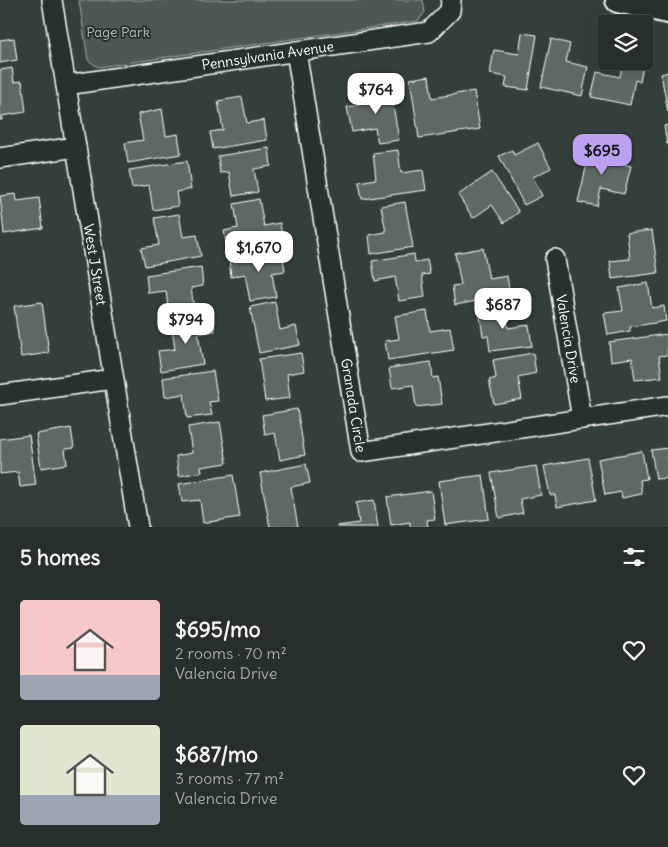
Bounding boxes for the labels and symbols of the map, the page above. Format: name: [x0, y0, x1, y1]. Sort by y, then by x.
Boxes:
park label: Page Park: [86, 23, 150, 41]
street label: Pennsylvania Avenue: [201, 37, 335, 74]
pin: $764: [346, 72, 406, 115]
pin: $695: [572, 134, 632, 176]
street label: West J Street: [80, 222, 111, 307]
pin: $1,670: [218, 230, 300, 273]
pin: $687: [473, 288, 533, 330]
street label: Valencia Drive: [552, 293, 585, 385]
pin: $794: [156, 302, 216, 345]
street label: Granada Circle: [337, 357, 370, 454]

